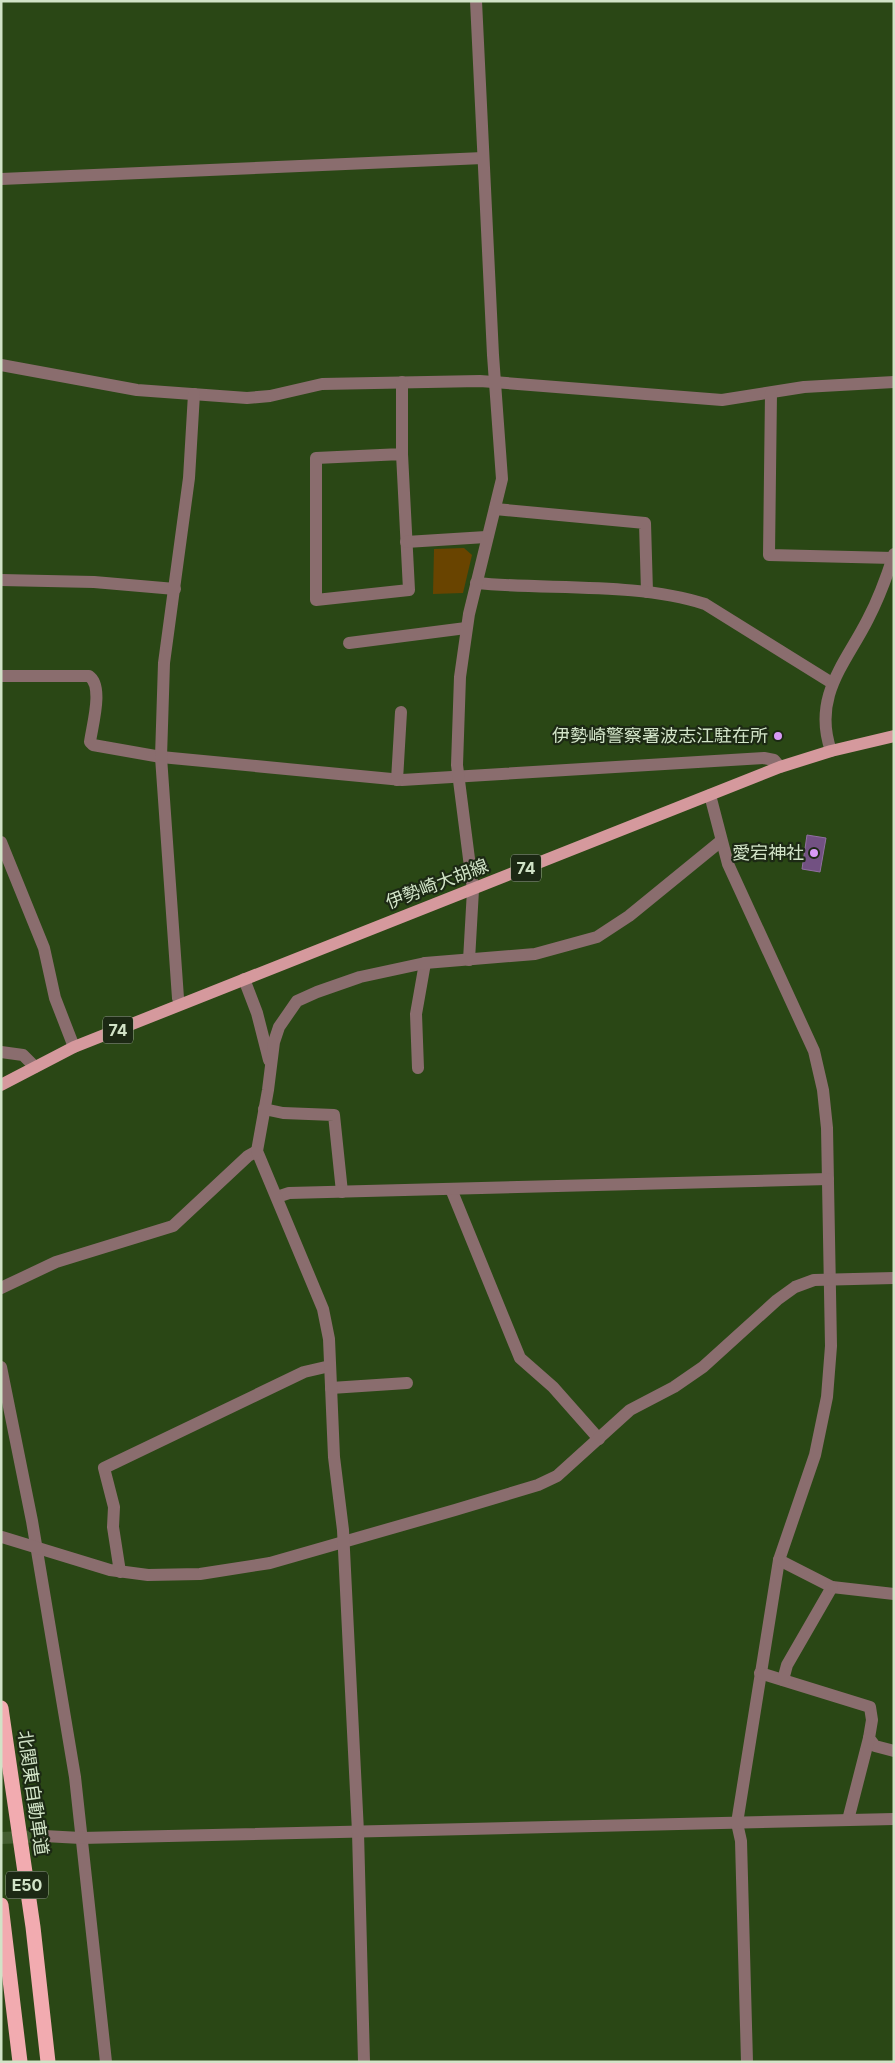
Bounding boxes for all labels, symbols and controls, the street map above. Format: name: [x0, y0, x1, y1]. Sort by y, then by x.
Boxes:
place label: 伊勢崎警察署波志江駐在所: [552, 725, 768, 746]
marker: 伊勢崎警察署波志江駐在所: [772, 730, 784, 742]
place label: 愛宕神社: [732, 842, 804, 863]
marker: 愛宕神社: [808, 847, 820, 859]
street label: 伊勢崎大胡線: [383, 854, 491, 913]
road number: 74: [511, 854, 541, 881]
road number: 74: [103, 1016, 133, 1044]
street label: 北関東自動車道: [14, 1729, 53, 1857]
road number: E50: [6, 1872, 48, 1898]

